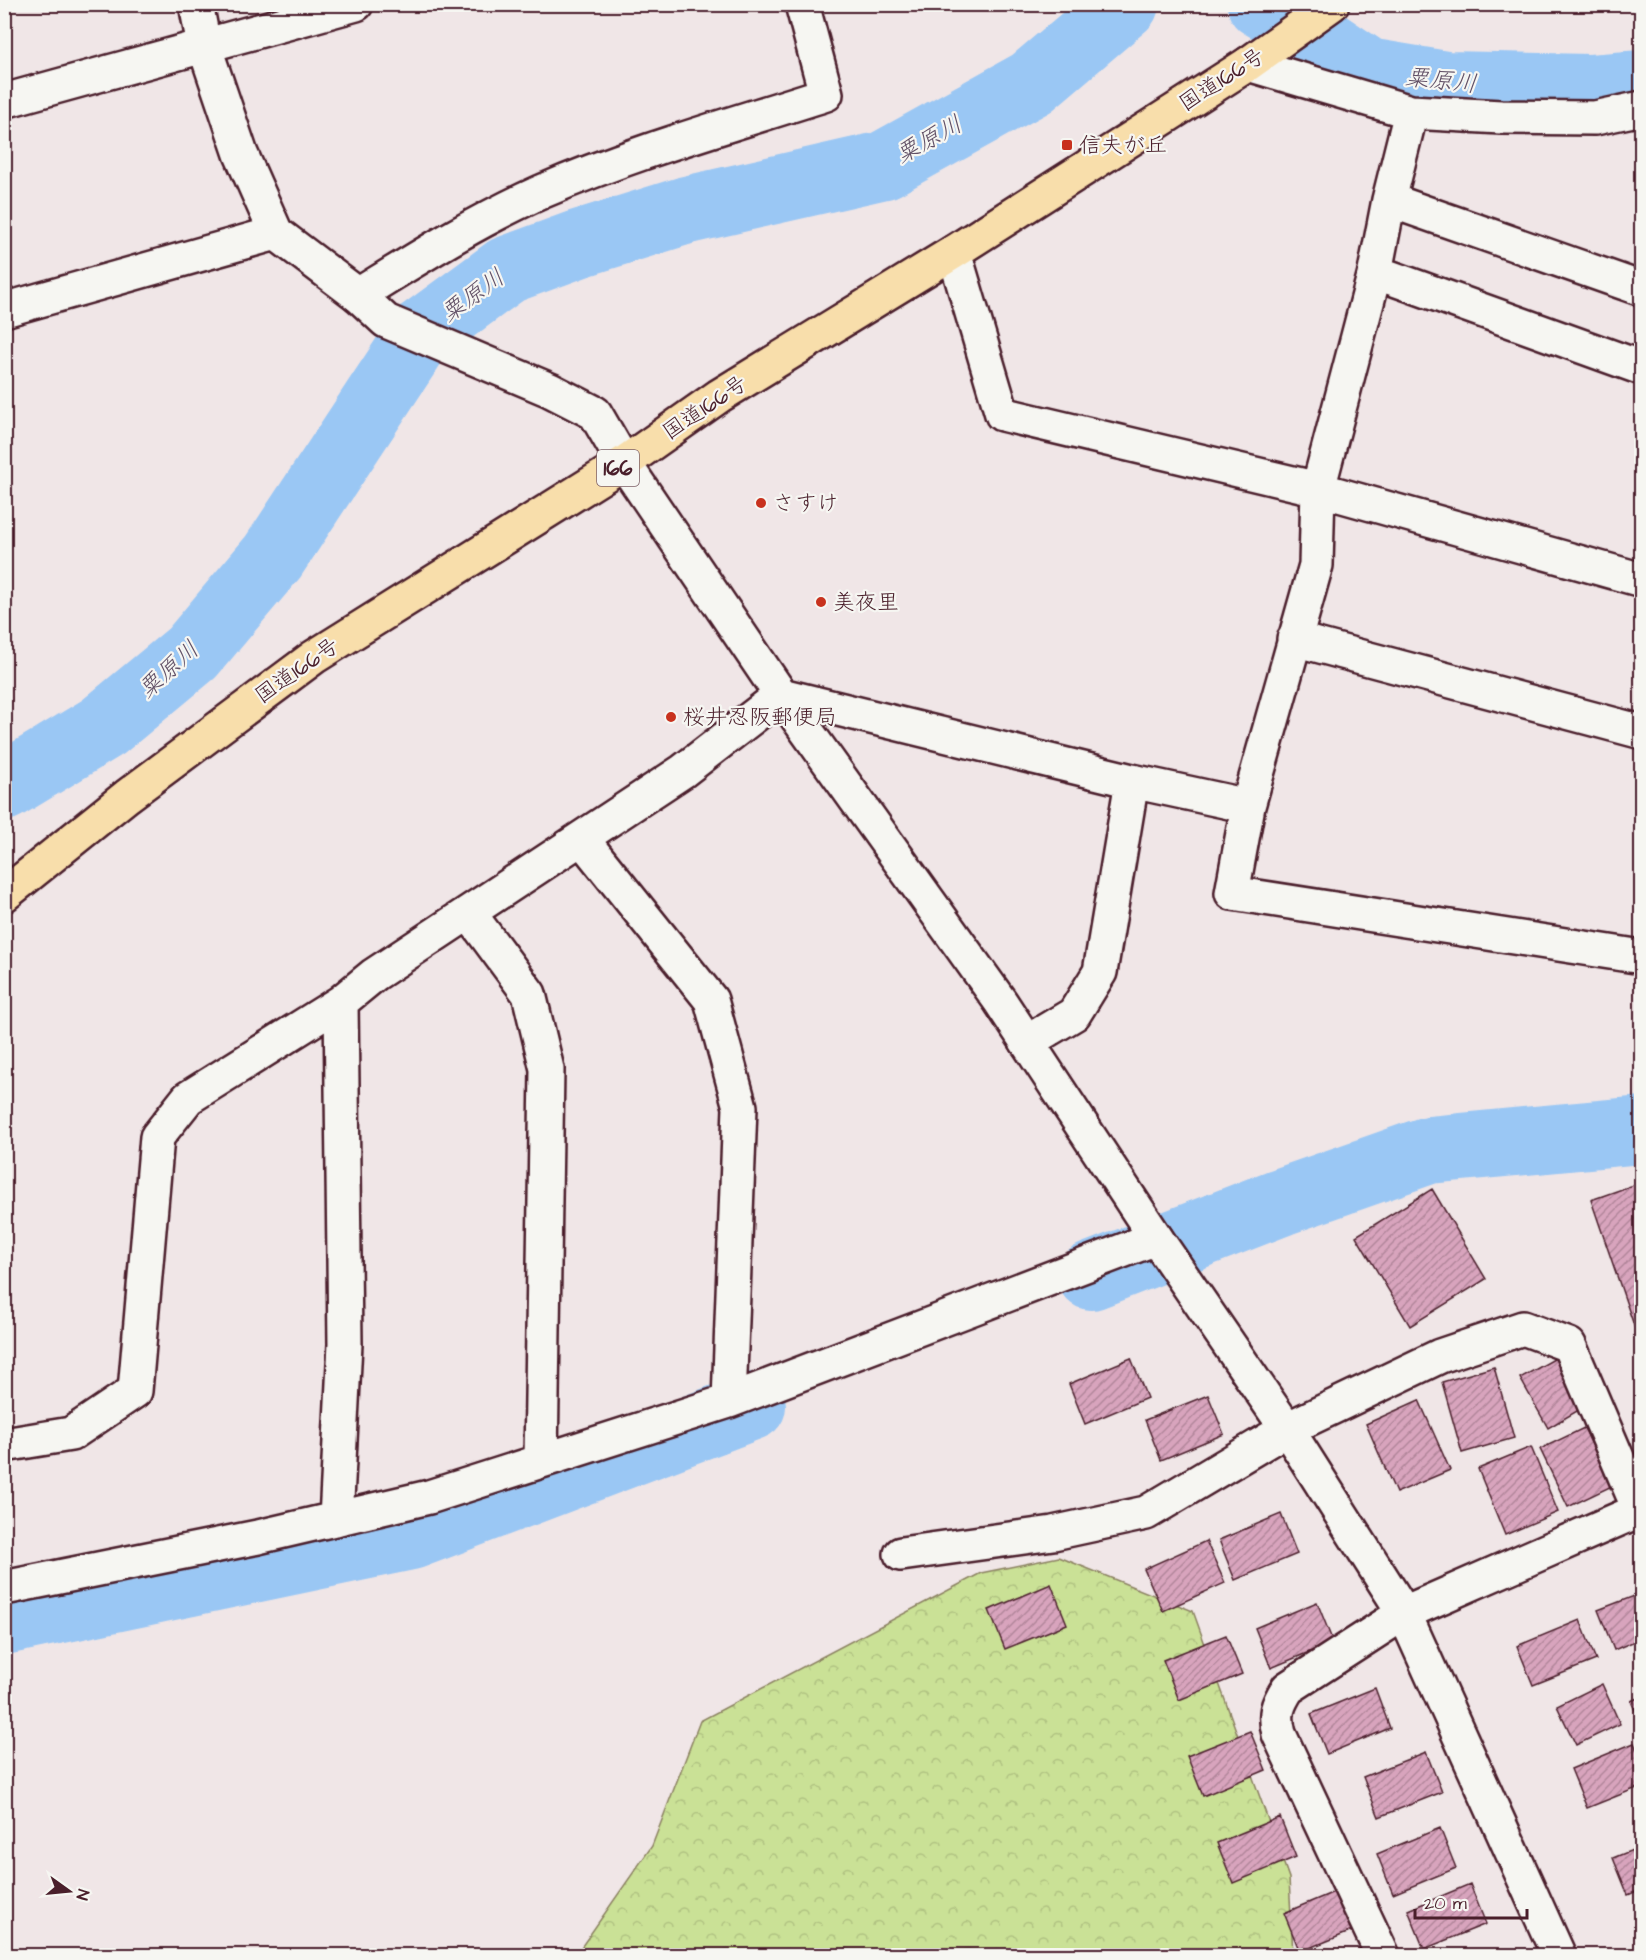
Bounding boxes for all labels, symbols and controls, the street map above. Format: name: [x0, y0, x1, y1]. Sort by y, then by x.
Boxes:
street label: 国道166号: [1173, 41, 1271, 119]
water label: 粟原川: [1403, 60, 1479, 102]
water label: 粟原川: [889, 108, 969, 172]
place label: 信夫が丘: [1079, 130, 1167, 161]
marker: 信夫が丘: [1060, 138, 1074, 152]
water label: 粟原川: [434, 261, 512, 331]
street label: 国道166号: [656, 368, 754, 448]
road number: 166: [597, 450, 639, 486]
place label: さすけ: [773, 488, 839, 519]
marker: さすけ: [754, 496, 768, 510]
place label: 美夜里: [833, 587, 899, 618]
marker: 美夜里: [814, 595, 828, 609]
street label: 国道166号: [249, 631, 345, 711]
water label: 粟原川: [131, 633, 207, 707]
place label: 桜井忍阪郵便局: [683, 702, 837, 733]
marker: 桜井忍阪郵便局: [664, 710, 678, 724]
north arrow: [39, 1861, 99, 1921]
scale bar: [1415, 1882, 1528, 1920]
text: N: [71, 1887, 94, 1902]
text: 20 m: [1424, 1891, 1467, 1916]

